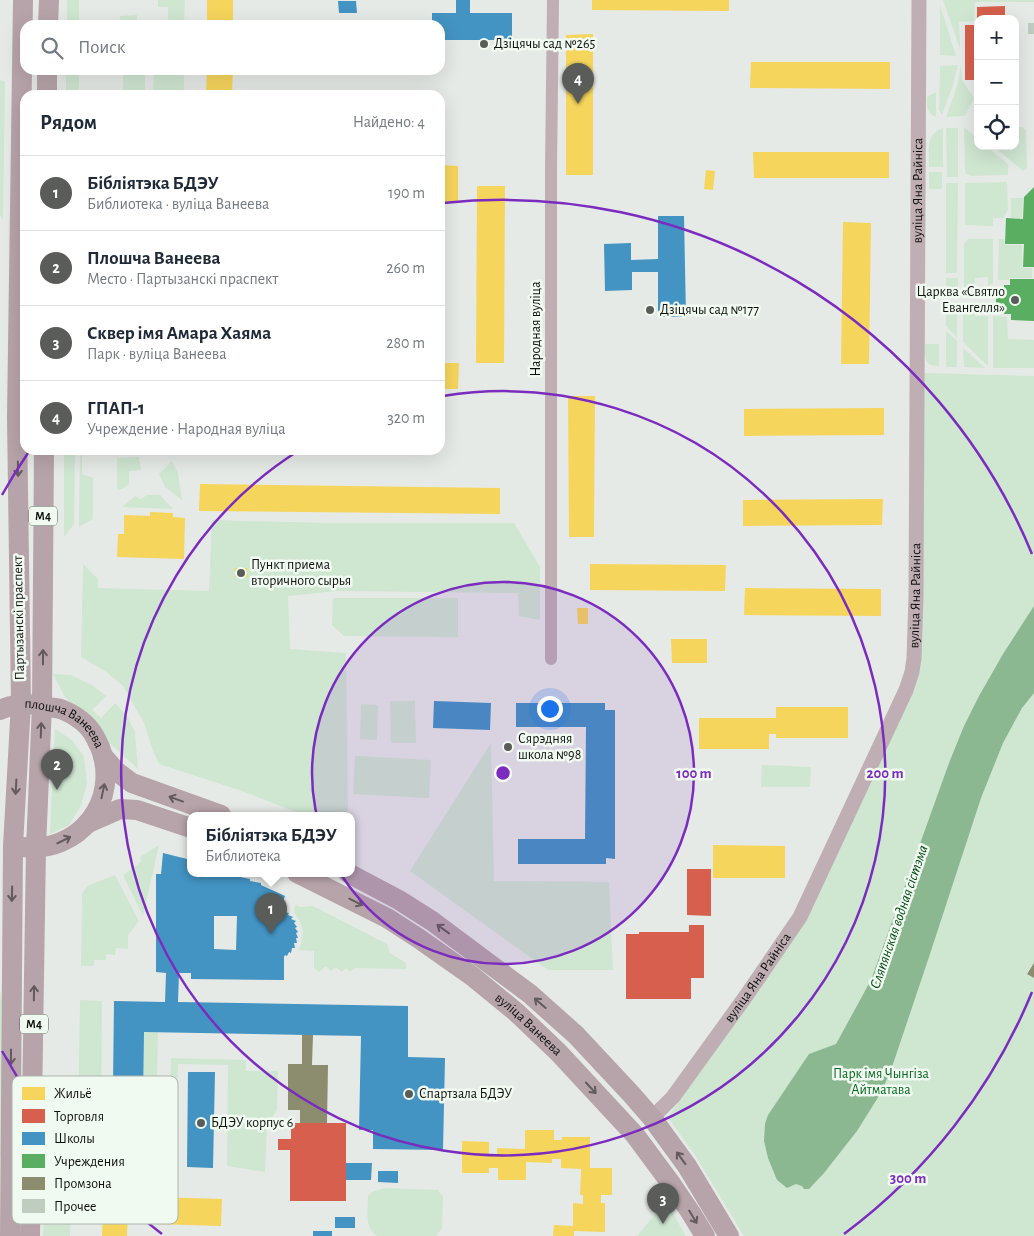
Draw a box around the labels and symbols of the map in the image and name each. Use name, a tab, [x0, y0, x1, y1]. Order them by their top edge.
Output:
place label: Дзіцячы сад №265	[494, 37, 595, 51]
marker: Дзіцячы сад №265	[478, 38, 490, 50]
pin: 4	[562, 63, 594, 104]
street label: вуліца Яна Райніса	[911, 137, 925, 244]
street label: Народная вуліца	[529, 281, 543, 377]
place label: Царква «Святло Евангелля»	[916, 285, 1005, 315]
marker: Царква «Святло Евангелля»	[1009, 294, 1021, 306]
place label: Дзіцячы сад №177	[660, 303, 759, 317]
marker: Дзіцячы сад №177	[644, 304, 656, 316]
one-way arrow	[13, 460, 23, 477]
road number: М4	[29, 506, 57, 526]
street label: вуліца Яна Райніса	[907, 542, 923, 649]
street label: Партызанскі праспект	[11, 555, 27, 680]
place label: Пункт приема вторичного сырья	[251, 558, 351, 588]
marker: Пункт приема вторичного сырья	[235, 567, 247, 579]
one-way arrow	[38, 649, 48, 665]
your location	[537, 696, 563, 722]
street label: плошча Ванеева	[24, 697, 107, 751]
one-way arrow	[37, 722, 46, 738]
place label: Сярэдняя школа №98	[518, 732, 581, 762]
marker: Сярэдняя школа №98	[502, 741, 514, 753]
pin: 2	[41, 749, 73, 790]
centre of rings	[494, 764, 512, 782]
text: 100 m	[676, 766, 712, 781]
text: 200 m	[866, 766, 904, 781]
one-way arrow	[12, 778, 21, 794]
one-way arrow	[99, 783, 108, 799]
one-way arrow	[168, 794, 184, 803]
one-way arrow	[57, 835, 72, 845]
water label: Сляпянская водная сістэма	[867, 843, 931, 991]
one-way arrow	[8, 886, 17, 902]
pin: 1	[255, 893, 287, 934]
one-way arrow	[349, 898, 364, 908]
one-way arrow	[437, 924, 450, 935]
street label: вуліца Яна Райніса	[722, 930, 794, 1025]
one-way arrow	[29, 985, 39, 1001]
street label: вуліца Ванеева	[492, 991, 565, 1059]
one-way arrow	[533, 997, 546, 1009]
road number: М4	[20, 1014, 48, 1034]
one-way arrow	[6, 1048, 16, 1065]
park label: Парк імя Чынгіза Айтматава	[833, 1067, 929, 1097]
legend	[12, 1076, 178, 1224]
one-way arrow	[585, 1081, 597, 1094]
text: Жильё	[54, 1087, 92, 1101]
place label: Спартзала БДЭУ	[419, 1087, 512, 1101]
marker: Спартзала БДЭУ	[403, 1088, 415, 1100]
text: Торговля	[54, 1110, 104, 1124]
place label: БДЭУ корпус 6	[211, 1116, 293, 1130]
marker: БДЭУ корпус 6	[195, 1117, 207, 1129]
text: Школы	[54, 1132, 95, 1146]
one-way arrow	[676, 1152, 687, 1165]
text: Учреждения	[54, 1155, 125, 1169]
text: 300 m	[890, 1171, 926, 1186]
text: Промзона	[54, 1177, 112, 1191]
pin: 3	[647, 1183, 679, 1224]
text: Прочее	[54, 1200, 97, 1214]
one-way arrow	[689, 1210, 699, 1224]

